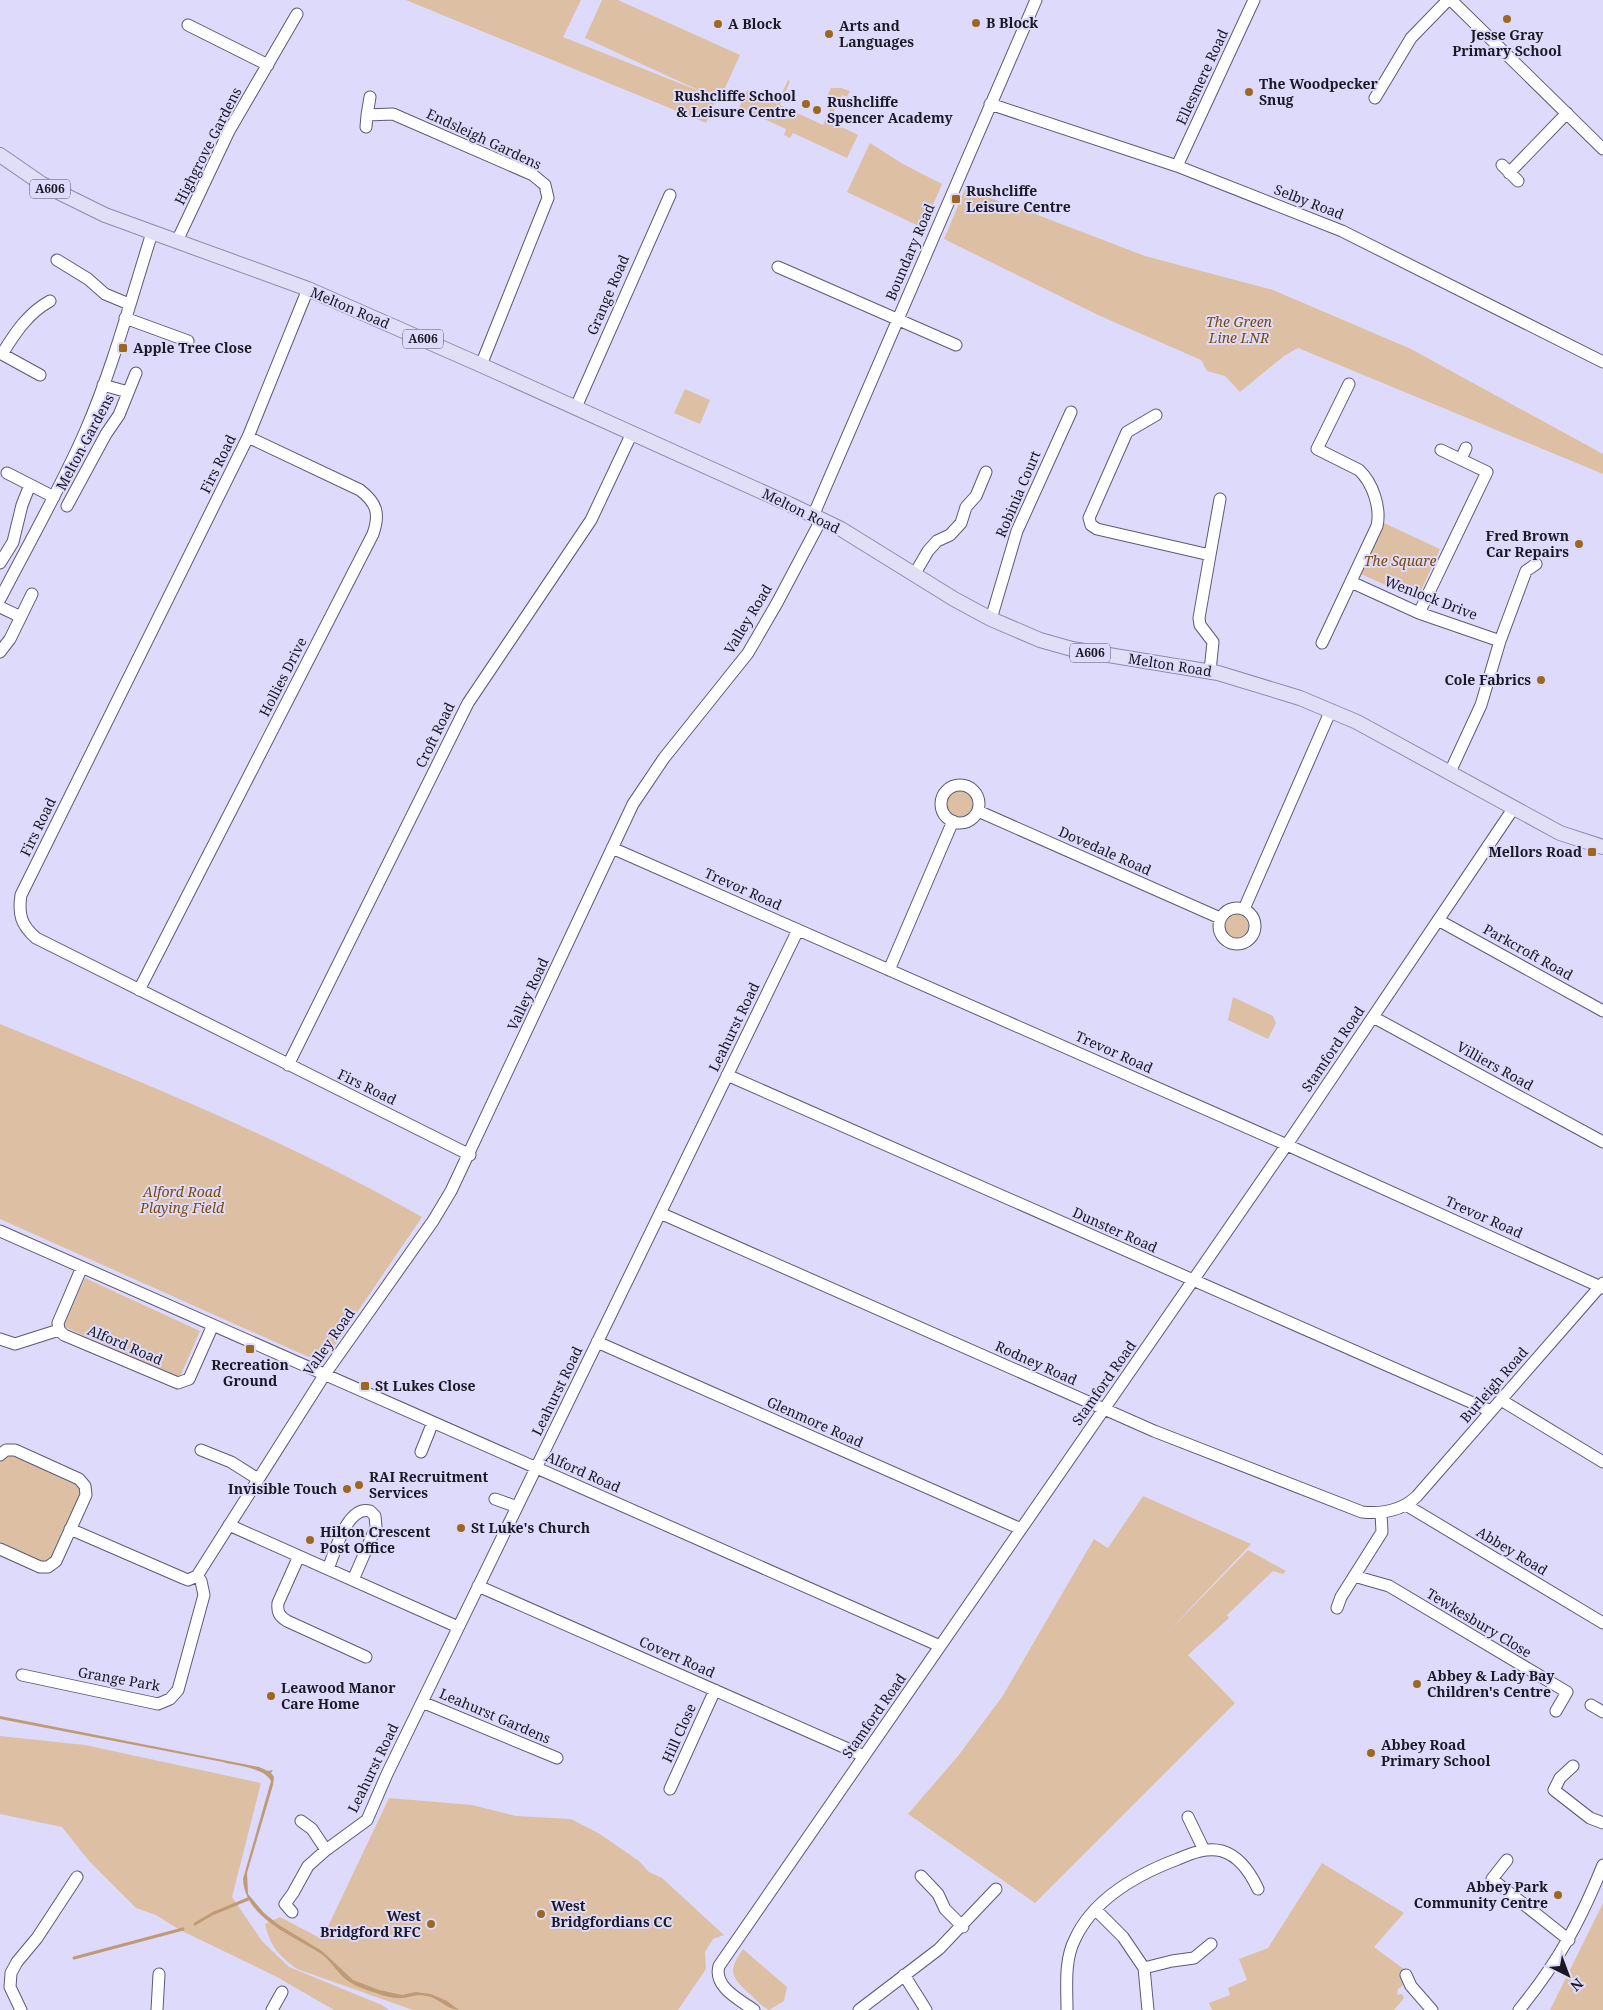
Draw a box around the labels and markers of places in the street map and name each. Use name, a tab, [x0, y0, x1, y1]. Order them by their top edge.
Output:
place label: B Block	[986, 13, 1038, 32]
marker: Jesse Gray Primary School	[1501, 13, 1513, 25]
place label: A Block	[728, 14, 781, 33]
place label: Arts and Languages	[839, 16, 914, 51]
marker: B Block	[970, 17, 982, 29]
marker: A Block	[712, 18, 724, 30]
place label: Jesse Gray Primary School	[1452, 25, 1562, 60]
marker: Arts and Languages	[823, 28, 835, 40]
place label: The Woodpecker Snug	[1259, 74, 1379, 109]
place label: Rushcliffe School & Leisure Centre	[674, 86, 796, 121]
marker: The Woodpecker Snug	[1243, 86, 1255, 98]
place label: Rushcliffe Spencer Academy	[827, 92, 953, 127]
marker: Rushcliffe School & Leisure Centre	[800, 98, 812, 110]
marker: Rushcliffe Spencer Academy	[811, 104, 823, 116]
place label: Rushcliffe Leisure Centre	[966, 181, 1071, 216]
marker: Rushcliffe Leisure Centre	[950, 193, 962, 205]
place label: Apple Tree Close	[133, 338, 252, 357]
marker: Apple Tree Close	[117, 342, 129, 354]
place label: Fred Brown Car Repairs	[1486, 526, 1569, 561]
marker: Fred Brown Car Repairs	[1573, 538, 1585, 550]
place label: Cole Fabrics	[1444, 670, 1531, 689]
marker: Cole Fabrics	[1535, 674, 1547, 686]
place label: Mellors Road	[1488, 842, 1582, 861]
marker: Mellors Road	[1586, 846, 1598, 858]
marker: Recreation Ground	[244, 1343, 256, 1355]
place label: Recreation Ground	[211, 1355, 289, 1390]
place label: St Lukes Close	[375, 1376, 476, 1395]
marker: St Lukes Close	[359, 1380, 371, 1392]
place label: RAI Recruitment Services	[369, 1467, 489, 1502]
place label: Invisible Touch	[228, 1479, 337, 1498]
marker: RAI Recruitment Services	[353, 1479, 365, 1491]
marker: Invisible Touch	[341, 1483, 353, 1495]
place label: St Luke's Church	[471, 1518, 590, 1537]
place label: Hilton Crescent Post Office	[320, 1522, 431, 1557]
marker: St Luke's Church	[455, 1522, 467, 1534]
marker: Hilton Crescent Post Office	[304, 1534, 316, 1546]
place label: Abbey & Lady Bay Children's Centre	[1427, 1666, 1555, 1701]
place label: Leawood Manor Care Home	[281, 1678, 396, 1713]
marker: Abbey & Lady Bay Children's Centre	[1411, 1678, 1423, 1690]
marker: Leawood Manor Care Home	[265, 1690, 277, 1702]
place label: Abbey Road Primary School	[1381, 1735, 1490, 1770]
marker: Abbey Road Primary School	[1365, 1747, 1377, 1759]
place label: Abbey Park Community Centre	[1414, 1877, 1548, 1912]
marker: Abbey Park Community Centre	[1552, 1889, 1564, 1901]
place label: West Bridgfordians CC	[551, 1896, 672, 1931]
place label: West Bridgford RFC	[320, 1906, 421, 1941]
marker: West Bridgfordians CC	[535, 1908, 547, 1920]
marker: West Bridgford RFC	[425, 1918, 437, 1930]

